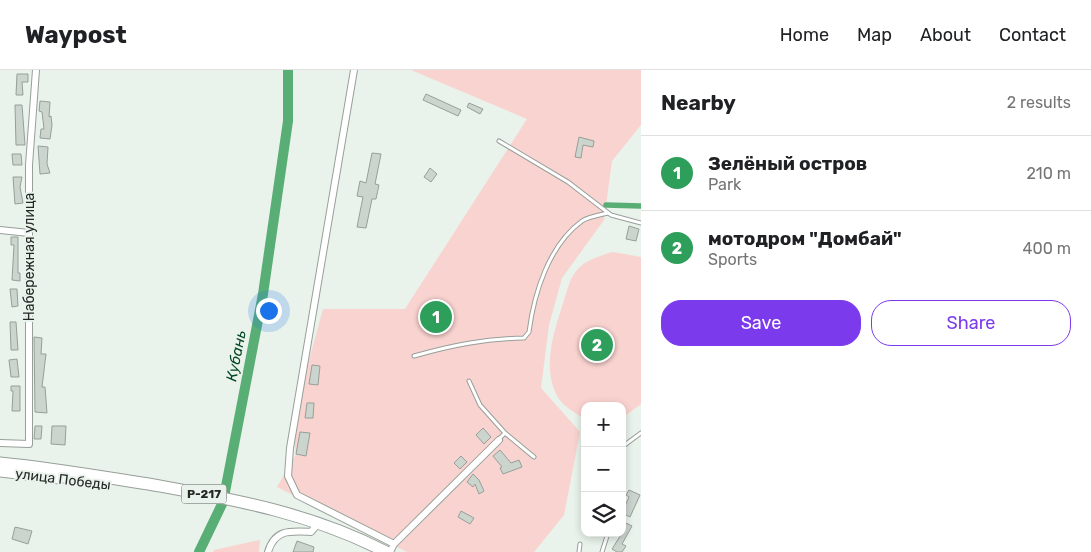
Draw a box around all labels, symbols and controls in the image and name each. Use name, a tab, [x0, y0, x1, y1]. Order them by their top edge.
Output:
text: Waypost	[25, 21, 127, 49]
text: Home	[780, 24, 829, 46]
text: Map	[857, 24, 892, 46]
text: About	[920, 24, 971, 46]
text: Contact	[999, 24, 1066, 46]
text: Nearby	[661, 90, 736, 115]
text: 2 results	[1007, 93, 1071, 112]
text: Зелёный остров	[708, 152, 867, 175]
text: 1	[673, 164, 681, 183]
text: 210 m	[1026, 164, 1071, 183]
text: Park	[708, 175, 741, 194]
street label: Набережная улица	[21, 193, 38, 321]
text: мотодром "Домбай"	[708, 227, 902, 250]
text: 2	[672, 239, 682, 258]
text: 400 m	[1023, 239, 1071, 258]
text: Sports	[708, 250, 757, 269]
your location	[256, 298, 282, 324]
pin: 1	[420, 298, 452, 336]
button: Save	[661, 300, 861, 346]
button: Share	[871, 300, 1071, 346]
pin: 2	[581, 326, 613, 364]
water label: Кубань	[222, 329, 250, 383]
map controls	[581, 402, 626, 537]
button: +	[581, 402, 626, 447]
button: −	[581, 447, 626, 492]
street label: улица Победы	[14, 465, 112, 494]
road number: Р-217	[182, 484, 226, 504]
button: layers	[581, 492, 626, 537]

